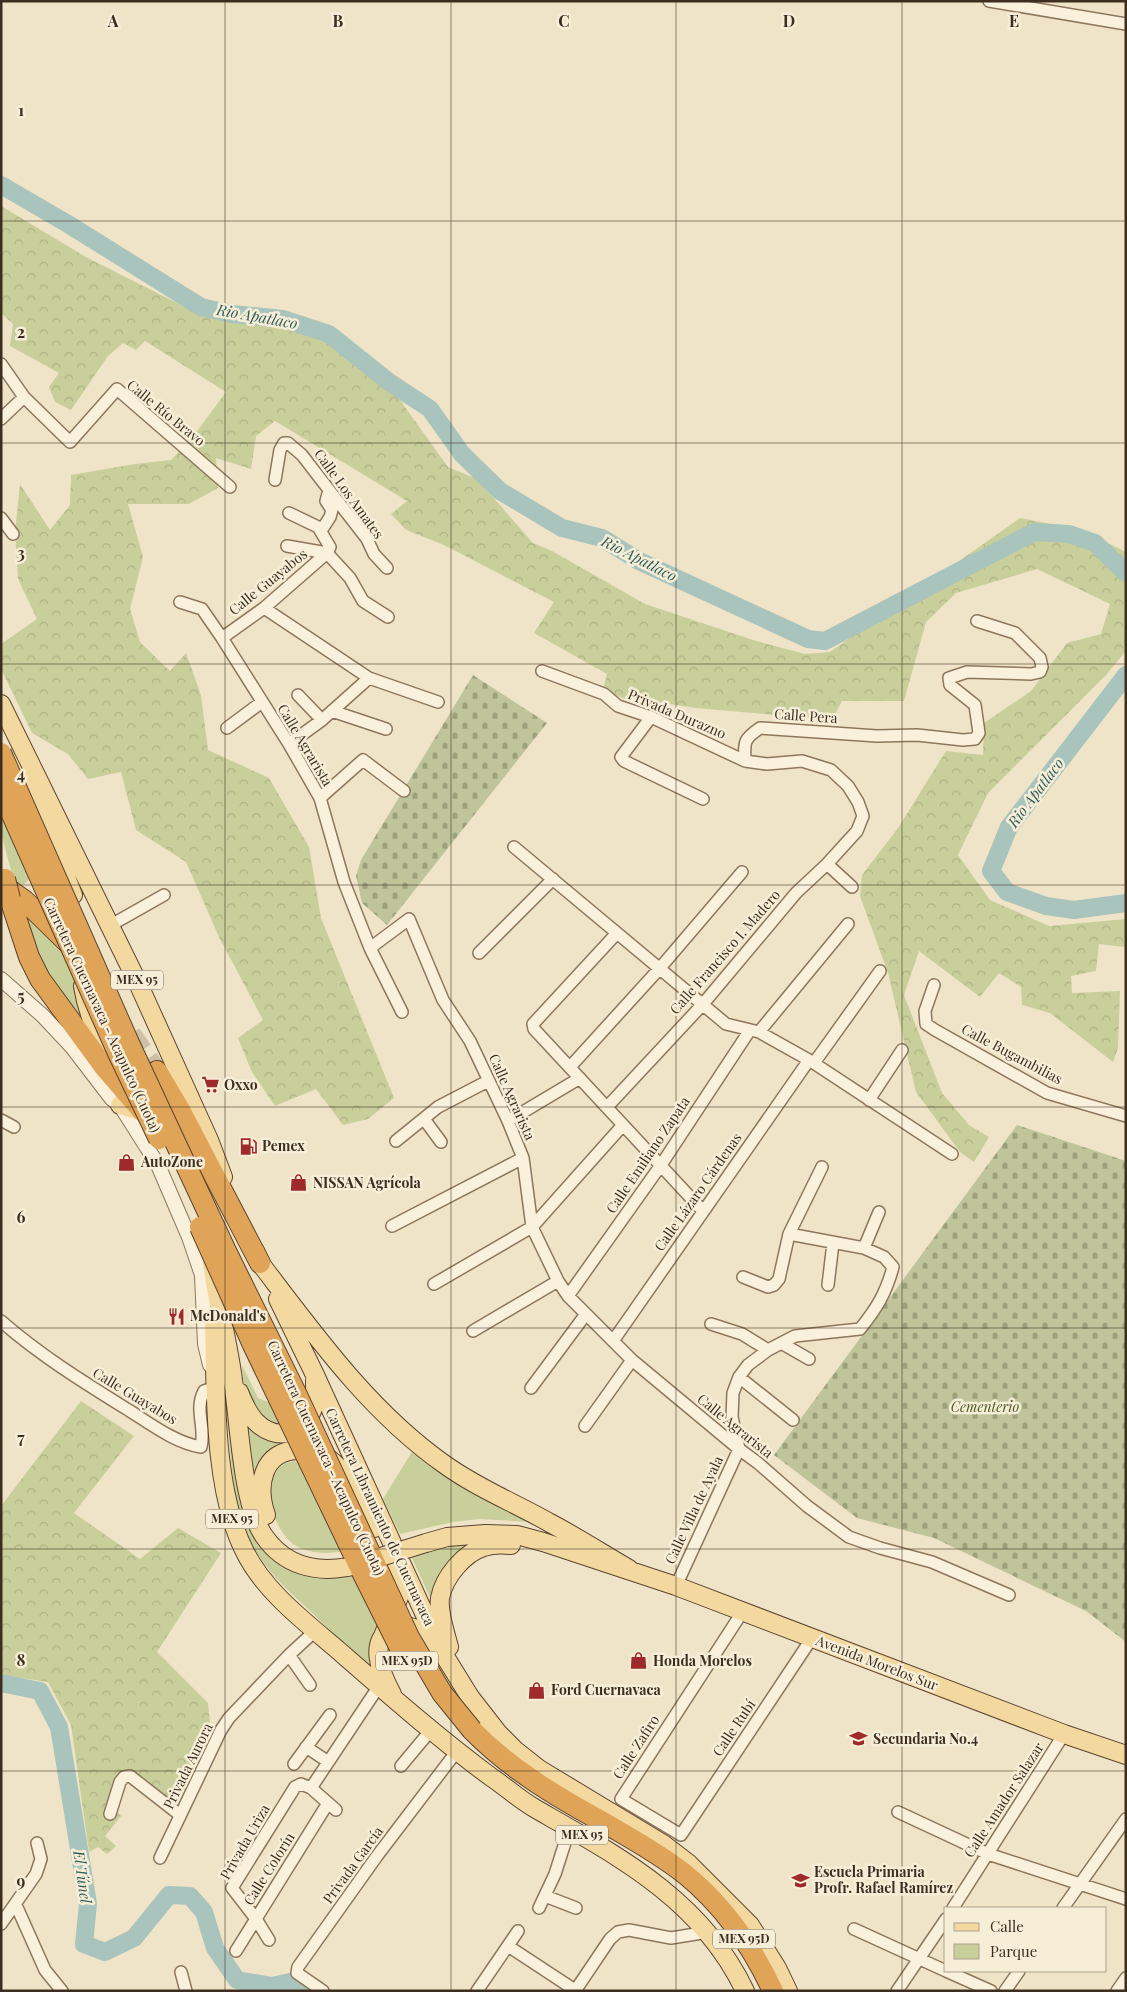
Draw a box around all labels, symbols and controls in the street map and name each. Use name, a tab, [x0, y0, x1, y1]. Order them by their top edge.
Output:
text: A	[107, 10, 119, 31]
text: B	[333, 10, 344, 31]
text: C	[558, 10, 570, 31]
text: D	[783, 10, 795, 31]
text: E	[1009, 10, 1019, 31]
text: 1	[18, 99, 24, 120]
water label: Rio Apatlaco	[214, 299, 299, 333]
text: 2	[17, 321, 25, 342]
street label: Calle Río Bravo	[123, 375, 210, 450]
street label: Calle Los Amates	[310, 445, 388, 542]
water label: Rio Apatlaco	[598, 530, 680, 586]
text: 3	[17, 542, 25, 563]
street label: Calle Guayabos	[225, 544, 311, 619]
street label: Privada Durazno	[625, 684, 729, 743]
street label: Calle Agrarista	[273, 700, 337, 789]
street label: Calle Pera	[774, 704, 838, 727]
water label: Rio Apatlaco	[1002, 754, 1068, 832]
text: 4	[17, 763, 25, 784]
street label: Calle Francisco I. Madero	[665, 885, 784, 1018]
street label: Carretera Cuernavaca - Acapulco (Cuota)	[39, 894, 165, 1135]
road number: MEX 95	[111, 970, 163, 990]
text: 5	[17, 985, 25, 1006]
street label: Calle Bugambilias	[958, 1019, 1066, 1088]
street label: Calle Agrarista	[485, 1051, 540, 1143]
supermarket icon: Oxxo	[200, 1075, 220, 1095]
place label: Oxxo	[224, 1075, 258, 1094]
street label: Calle Emiliano Zapata	[601, 1093, 694, 1217]
street label: Calle Lázaro Cárdenas	[650, 1129, 746, 1255]
fuel station icon: Pemex	[238, 1136, 258, 1156]
place label: Pemex	[262, 1136, 305, 1155]
shop icon: AutoZone	[117, 1152, 137, 1172]
place label: AutoZone	[140, 1152, 203, 1171]
shop icon: NISSAN Agrícola	[289, 1173, 309, 1193]
place label: NISSAN Agrícola	[313, 1173, 422, 1192]
text: 6	[17, 1206, 26, 1227]
restaurant icon: McDonald's	[166, 1306, 186, 1326]
place label: McDonald's	[190, 1306, 266, 1325]
street label: Carretera Cuernavaca - Acapulco (Cuota)	[263, 1337, 389, 1578]
street label: Calle Guayabos	[89, 1363, 181, 1428]
street label: Calle Agrarista	[693, 1389, 777, 1462]
park label: Cementerio	[951, 1397, 1019, 1416]
street label: Carretera Libramiento de Cuernavaca	[321, 1405, 439, 1629]
text: 7	[17, 1427, 25, 1448]
street label: Calle Villa de Ayala	[660, 1453, 727, 1567]
road number: MEX 95	[206, 1510, 258, 1528]
street label: Avenida Morelos Sur	[812, 1630, 942, 1695]
text: 8	[17, 1649, 26, 1670]
shop icon: Honda Morelos	[629, 1651, 649, 1671]
place label: Honda Morelos	[653, 1651, 752, 1670]
road number: MEX 95D	[376, 1652, 438, 1670]
shop icon: Ford Cuernavaca	[527, 1680, 547, 1700]
place label: Ford Cuernavaca	[551, 1680, 662, 1699]
street label: Calle Rubí	[708, 1696, 759, 1760]
street label: Calle Zafiro	[608, 1711, 664, 1782]
street label: Privada Aurora	[159, 1720, 217, 1812]
school or university icon: Secundaria No.4	[849, 1729, 869, 1749]
place label: Secundaria No.4	[873, 1729, 978, 1748]
street label: Calle Amador Salazar	[959, 1738, 1048, 1861]
street label: Privada Uriza	[215, 1801, 274, 1883]
street label: Privada García	[318, 1822, 387, 1907]
road number: MEX 95	[556, 1826, 608, 1844]
street label: Calle Colorín	[239, 1828, 299, 1909]
water label: El Túnel	[69, 1848, 97, 1905]
place label: Escuela Primaria Profr. Rafael Ramírez	[814, 1862, 953, 1897]
text: 9	[17, 1870, 26, 1891]
school or university icon: Escuela Primaria Profr. Rafael Ramírez	[790, 1870, 810, 1890]
legend	[944, 1907, 1107, 1972]
text: Calle	[990, 1916, 1024, 1936]
road number: MEX 95D	[713, 1930, 775, 1948]
text: Parque	[990, 1941, 1037, 1961]

